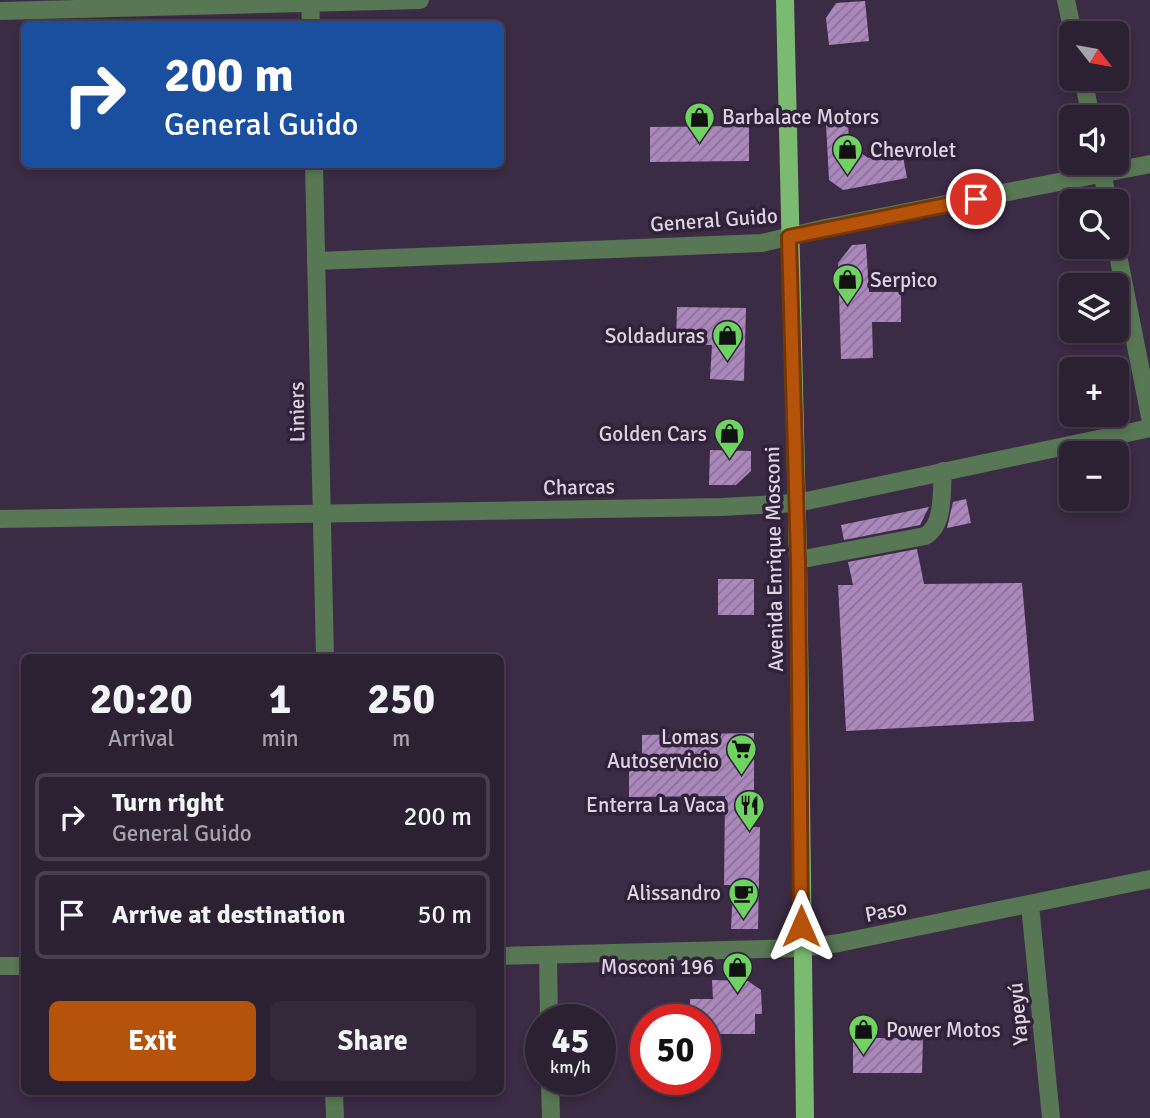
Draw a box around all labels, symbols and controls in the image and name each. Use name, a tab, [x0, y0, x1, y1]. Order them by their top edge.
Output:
north arrow	[1059, 21, 1129, 91]
map controls	[1059, 21, 1129, 511]
text: 200 m	[164, 45, 294, 105]
icon: right	[49, 49, 140, 140]
shop icon: Barbalace Motors	[682, 100, 716, 144]
place label: Barbalace Motors	[722, 104, 879, 130]
text: General Guido	[164, 105, 359, 144]
button: sound	[1059, 105, 1129, 175]
shop icon: Chevrolet	[830, 133, 864, 177]
place label: Chevrolet	[870, 137, 956, 163]
pin	[946, 169, 1006, 229]
icon: arrive	[957, 180, 995, 218]
button: search	[1059, 189, 1129, 259]
street label: General Guido	[649, 203, 779, 237]
shop icon: Serpico	[830, 263, 864, 307]
place label: Serpico	[870, 267, 937, 293]
button: layers	[1059, 273, 1129, 343]
shop icon: Soldaduras	[711, 319, 745, 363]
place label: Soldaduras	[605, 323, 705, 349]
button: +	[1059, 357, 1129, 427]
street label: Liniers	[283, 381, 311, 443]
shop icon: Golden Cars	[713, 417, 747, 461]
place label: Golden Cars	[599, 421, 707, 447]
button: −	[1059, 441, 1129, 511]
street label: Avenida Enrique Mosconi	[759, 446, 789, 672]
street label: Charcas	[543, 473, 615, 501]
text: 20:20	[90, 674, 193, 725]
text: 1	[269, 674, 291, 725]
text: 250	[367, 674, 435, 725]
text: Arrival	[108, 724, 174, 753]
text: min	[261, 724, 299, 753]
text: m	[392, 724, 410, 753]
place label: Lomas Autoservicio	[607, 724, 719, 774]
supermarket icon: Lomas Autoservicio	[725, 732, 759, 776]
text: Turn right	[112, 787, 224, 819]
restaurant icon: Enterra La Vaca	[732, 788, 766, 832]
place label: Enterra La Vaca	[586, 792, 726, 818]
icon: right	[53, 798, 91, 836]
text: 200 m	[403, 801, 472, 833]
text: General Guido	[112, 819, 252, 848]
cafe icon: Alissandro	[727, 876, 761, 920]
place label: Alissandro	[627, 880, 721, 906]
position arrow	[764, 889, 838, 963]
street label: Paso	[863, 894, 909, 928]
icon: arrive	[53, 896, 91, 934]
text: Arrive at destination	[112, 899, 345, 931]
text: 50 m	[417, 899, 472, 931]
shop icon: Mosconi 196	[720, 950, 754, 994]
place label: Mosconi 196	[600, 954, 714, 980]
street label: Yapeyú	[1002, 982, 1034, 1046]
button: Exit	[49, 1001, 256, 1081]
button: Share	[270, 1001, 476, 1081]
speed limit sign: 50	[630, 1004, 721, 1095]
shop icon: Power Motos	[846, 1013, 880, 1057]
place label: Power Motos	[886, 1017, 1001, 1043]
text: 45	[552, 1019, 589, 1062]
text: km/h	[550, 1056, 591, 1078]

